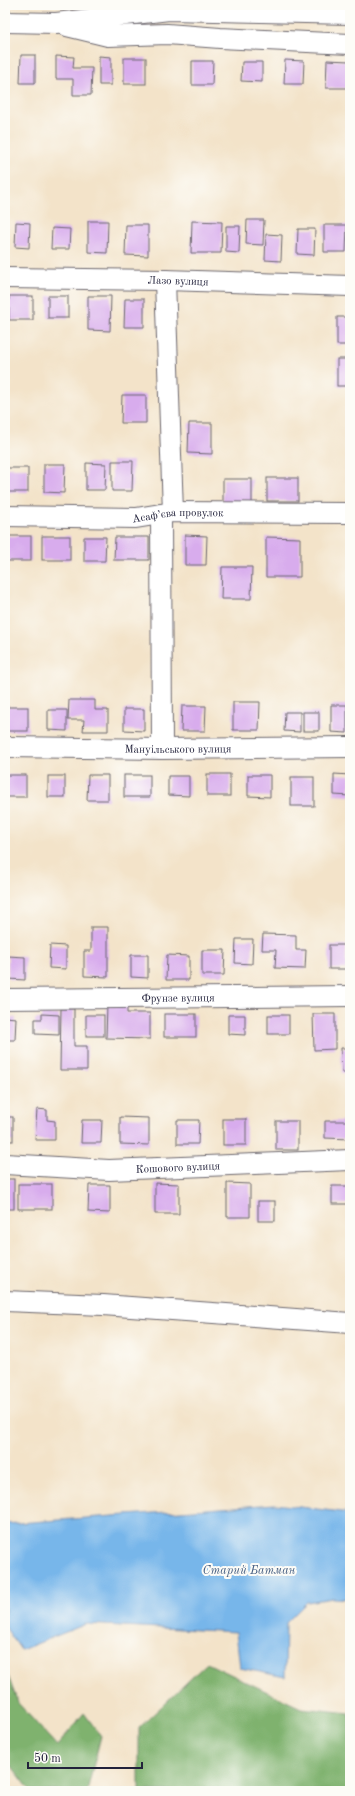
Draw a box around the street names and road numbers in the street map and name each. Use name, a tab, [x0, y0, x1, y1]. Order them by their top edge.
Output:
street label: Лазо вулиця	[147, 276, 209, 288]
street label: Асаф’єва провулок	[131, 508, 224, 526]
street label: Мануільського вулиця	[124, 744, 232, 756]
street label: Фрунзе вулиця	[141, 993, 215, 1005]
street label: Кошового вулиця	[135, 1161, 221, 1176]

